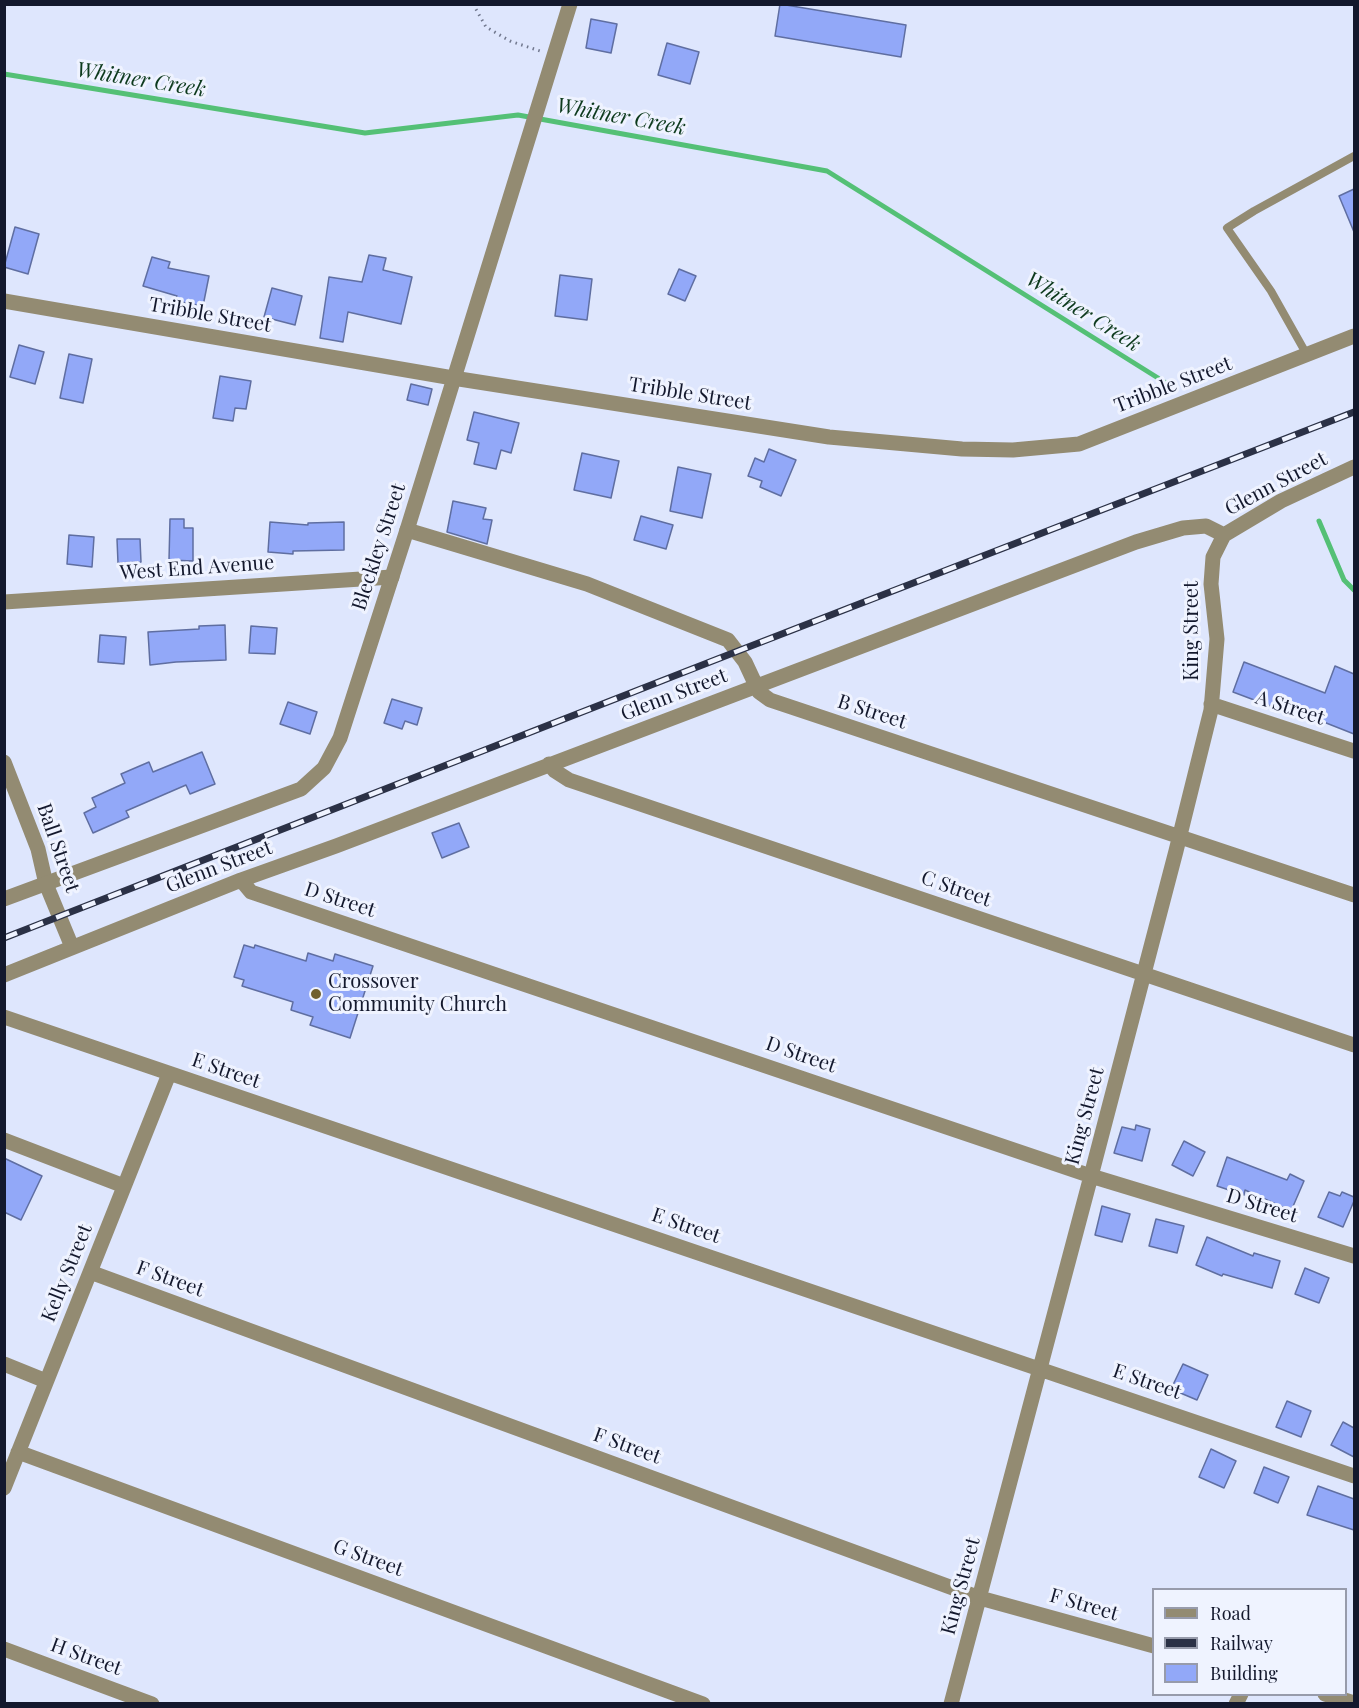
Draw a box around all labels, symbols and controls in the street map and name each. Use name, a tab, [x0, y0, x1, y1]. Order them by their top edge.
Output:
water label: Whitner Creek	[75, 57, 207, 103]
water label: Whitner Creek	[555, 93, 687, 141]
water label: Whitner Creek	[1021, 267, 1145, 357]
street label: Tribble Street	[147, 292, 273, 338]
street label: Tribble Street	[1111, 352, 1235, 418]
street label: Tribble Street	[627, 372, 753, 416]
street label: Glenn Street	[1221, 447, 1331, 521]
street label: Bleckley Street	[347, 480, 411, 614]
street label: West End Avenue	[119, 551, 275, 585]
street label: King Street	[1180, 581, 1204, 681]
street label: Glenn Street	[617, 664, 731, 726]
street label: A Street	[1252, 686, 1328, 730]
street label: B Street	[834, 690, 910, 734]
street label: Ball Street	[32, 800, 84, 896]
street label: Glenn Street	[162, 836, 276, 898]
street label: C Street	[918, 866, 994, 912]
street label: D Street	[302, 877, 378, 923]
place label: Crossover Community Church	[328, 970, 507, 1017]
marker: Crossover Community Church	[309, 987, 323, 1001]
street label: D Street	[763, 1032, 839, 1078]
street label: E Street	[189, 1048, 263, 1094]
street label: King Street	[1060, 1065, 1110, 1167]
street label: D Street	[1224, 1184, 1300, 1228]
street label: E Street	[649, 1203, 723, 1249]
street label: Kelly Street	[37, 1221, 97, 1325]
street label: F Street	[133, 1256, 207, 1302]
street label: E Street	[1110, 1359, 1184, 1405]
street label: F Street	[590, 1423, 664, 1469]
street label: G Street	[330, 1534, 406, 1582]
street label: King Street	[936, 1535, 986, 1637]
street label: F Street	[1047, 1584, 1121, 1626]
legend	[1152, 1588, 1347, 1696]
text: Road	[1210, 1601, 1251, 1625]
text: Railway	[1210, 1631, 1273, 1655]
street label: H Street	[47, 1633, 125, 1681]
text: Building	[1210, 1661, 1278, 1685]

